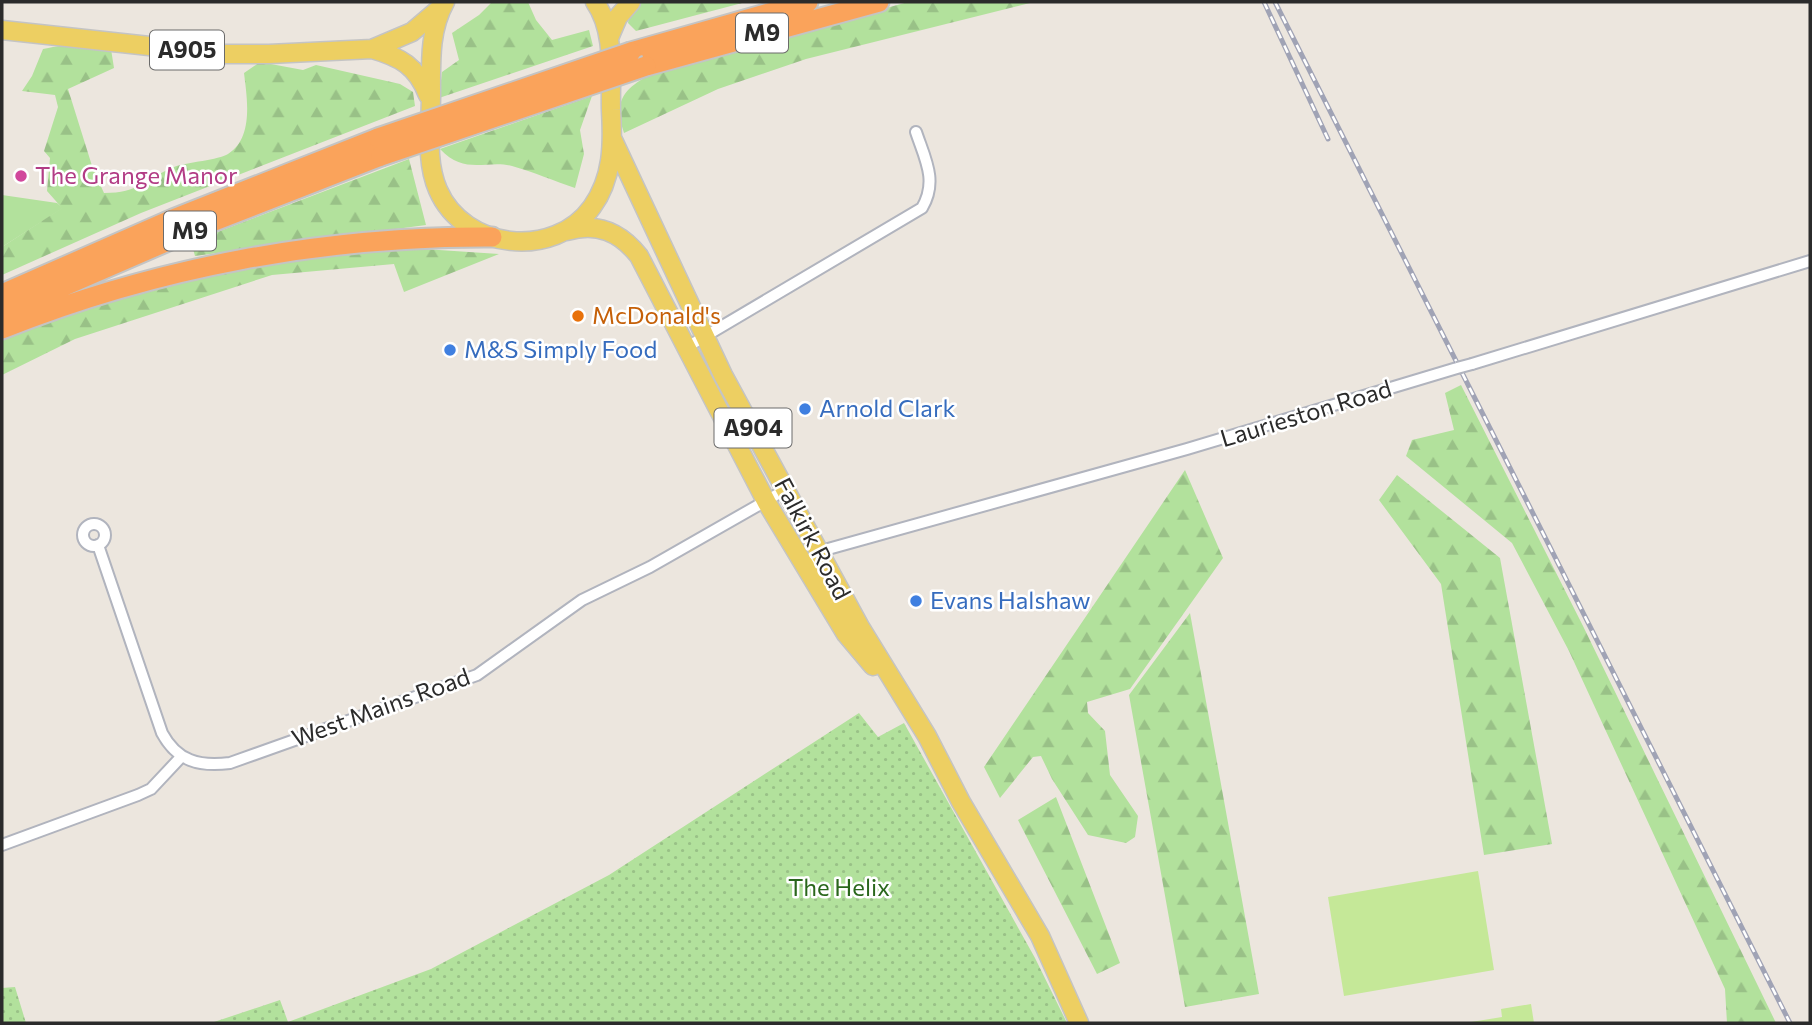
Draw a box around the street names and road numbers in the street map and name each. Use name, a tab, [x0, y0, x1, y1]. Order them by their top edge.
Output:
road number: M9	[736, 14, 788, 52]
road number: A905	[150, 31, 224, 70]
road number: M9	[164, 212, 216, 250]
street label: Laurieston Road	[1217, 373, 1395, 452]
road number: A904	[714, 408, 792, 448]
street label: Falkirk Road	[769, 472, 858, 604]
street label: West Mains Road	[287, 661, 474, 752]

